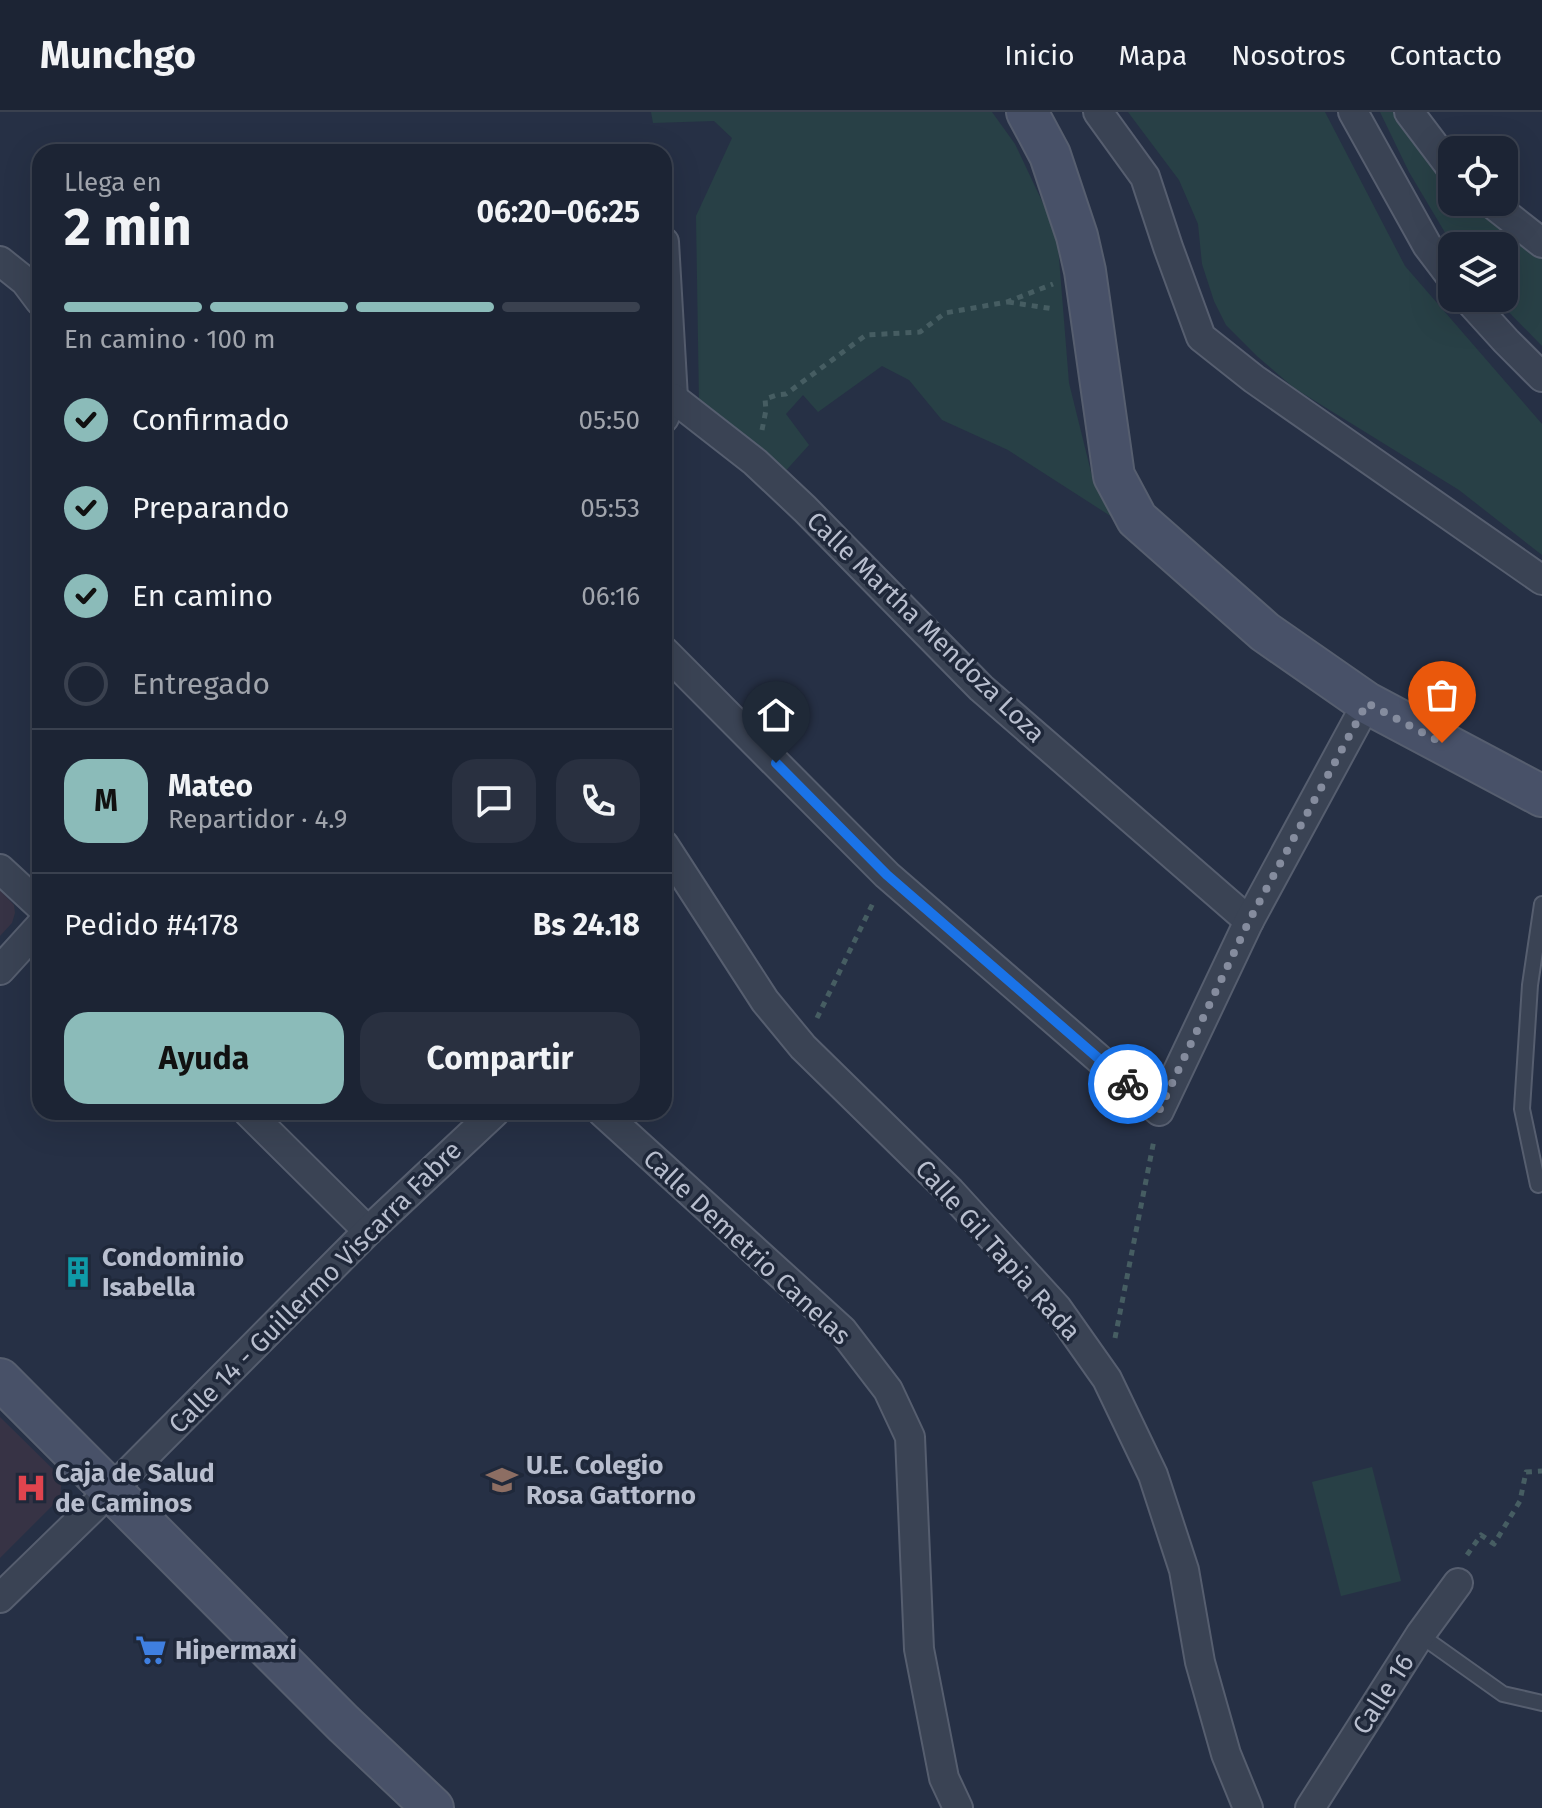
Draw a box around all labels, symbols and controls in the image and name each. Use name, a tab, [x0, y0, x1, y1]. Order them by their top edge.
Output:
text: Munchgo	[40, 32, 196, 78]
text: Inicio	[1004, 39, 1075, 72]
text: Mapa	[1119, 39, 1187, 72]
text: Nosotros	[1231, 39, 1346, 72]
text: Contacto	[1390, 39, 1502, 72]
map controls	[1438, 136, 1518, 312]
button: locate	[1438, 136, 1518, 216]
text: Llega en	[64, 167, 162, 198]
text: 06:20–06:25	[476, 194, 640, 230]
text: 2 min	[64, 196, 192, 259]
button: layers	[1438, 232, 1518, 312]
text: En camino · 100 m	[64, 324, 276, 355]
icon: check	[64, 398, 108, 442]
text: Confirmado	[132, 402, 290, 438]
text: 05:50	[579, 405, 640, 436]
icon: check	[64, 486, 108, 530]
text: Preparando	[132, 490, 290, 526]
text: 05:53	[580, 493, 640, 524]
street label: Calle Martha Mendoza Loza	[800, 505, 1051, 749]
icon: check	[64, 574, 108, 618]
text: En camino	[132, 578, 273, 614]
text: 06:16	[581, 581, 640, 612]
pin	[1408, 661, 1476, 743]
text: Entregado	[132, 666, 270, 702]
icon: bag	[1420, 673, 1464, 717]
pin	[742, 681, 810, 763]
icon: home	[754, 693, 798, 737]
button: chat	[452, 759, 536, 843]
button: phone	[556, 759, 640, 843]
text: Mateo	[168, 768, 253, 804]
text: M	[94, 783, 118, 819]
text: Repartidor · 4.9	[168, 804, 347, 835]
text: Pedido #4178	[64, 907, 239, 943]
text: Bs 24.18	[533, 907, 640, 943]
button: Ayuda	[64, 1012, 344, 1104]
button: Compartir	[360, 1012, 640, 1104]
courier	[1088, 1044, 1168, 1124]
icon: bike	[1106, 1062, 1150, 1106]
street label: Calle 14 - Guillermo Viscarra Fabre	[163, 1135, 468, 1440]
street label: Calle Demetrio Canelas	[637, 1143, 857, 1351]
street label: Calle Gil Tapia Rada	[908, 1154, 1087, 1347]
place label: Condominio Isabella	[102, 1242, 244, 1303]
building icon: Condominio Isabella	[61, 1255, 95, 1289]
place label: U.E. Colegio Rosa Gattorno	[526, 1450, 696, 1511]
place label: Caja de Salud de Caminos	[55, 1458, 215, 1519]
school or university icon: U.E. Colegio Rosa Gattorno	[485, 1463, 519, 1497]
hospital icon: Caja de Salud de Caminos	[14, 1471, 48, 1505]
supermarket icon: Hipermaxi	[134, 1633, 168, 1667]
place label: Hipermaxi	[175, 1635, 297, 1666]
street label: Calle 16	[1346, 1648, 1421, 1740]

